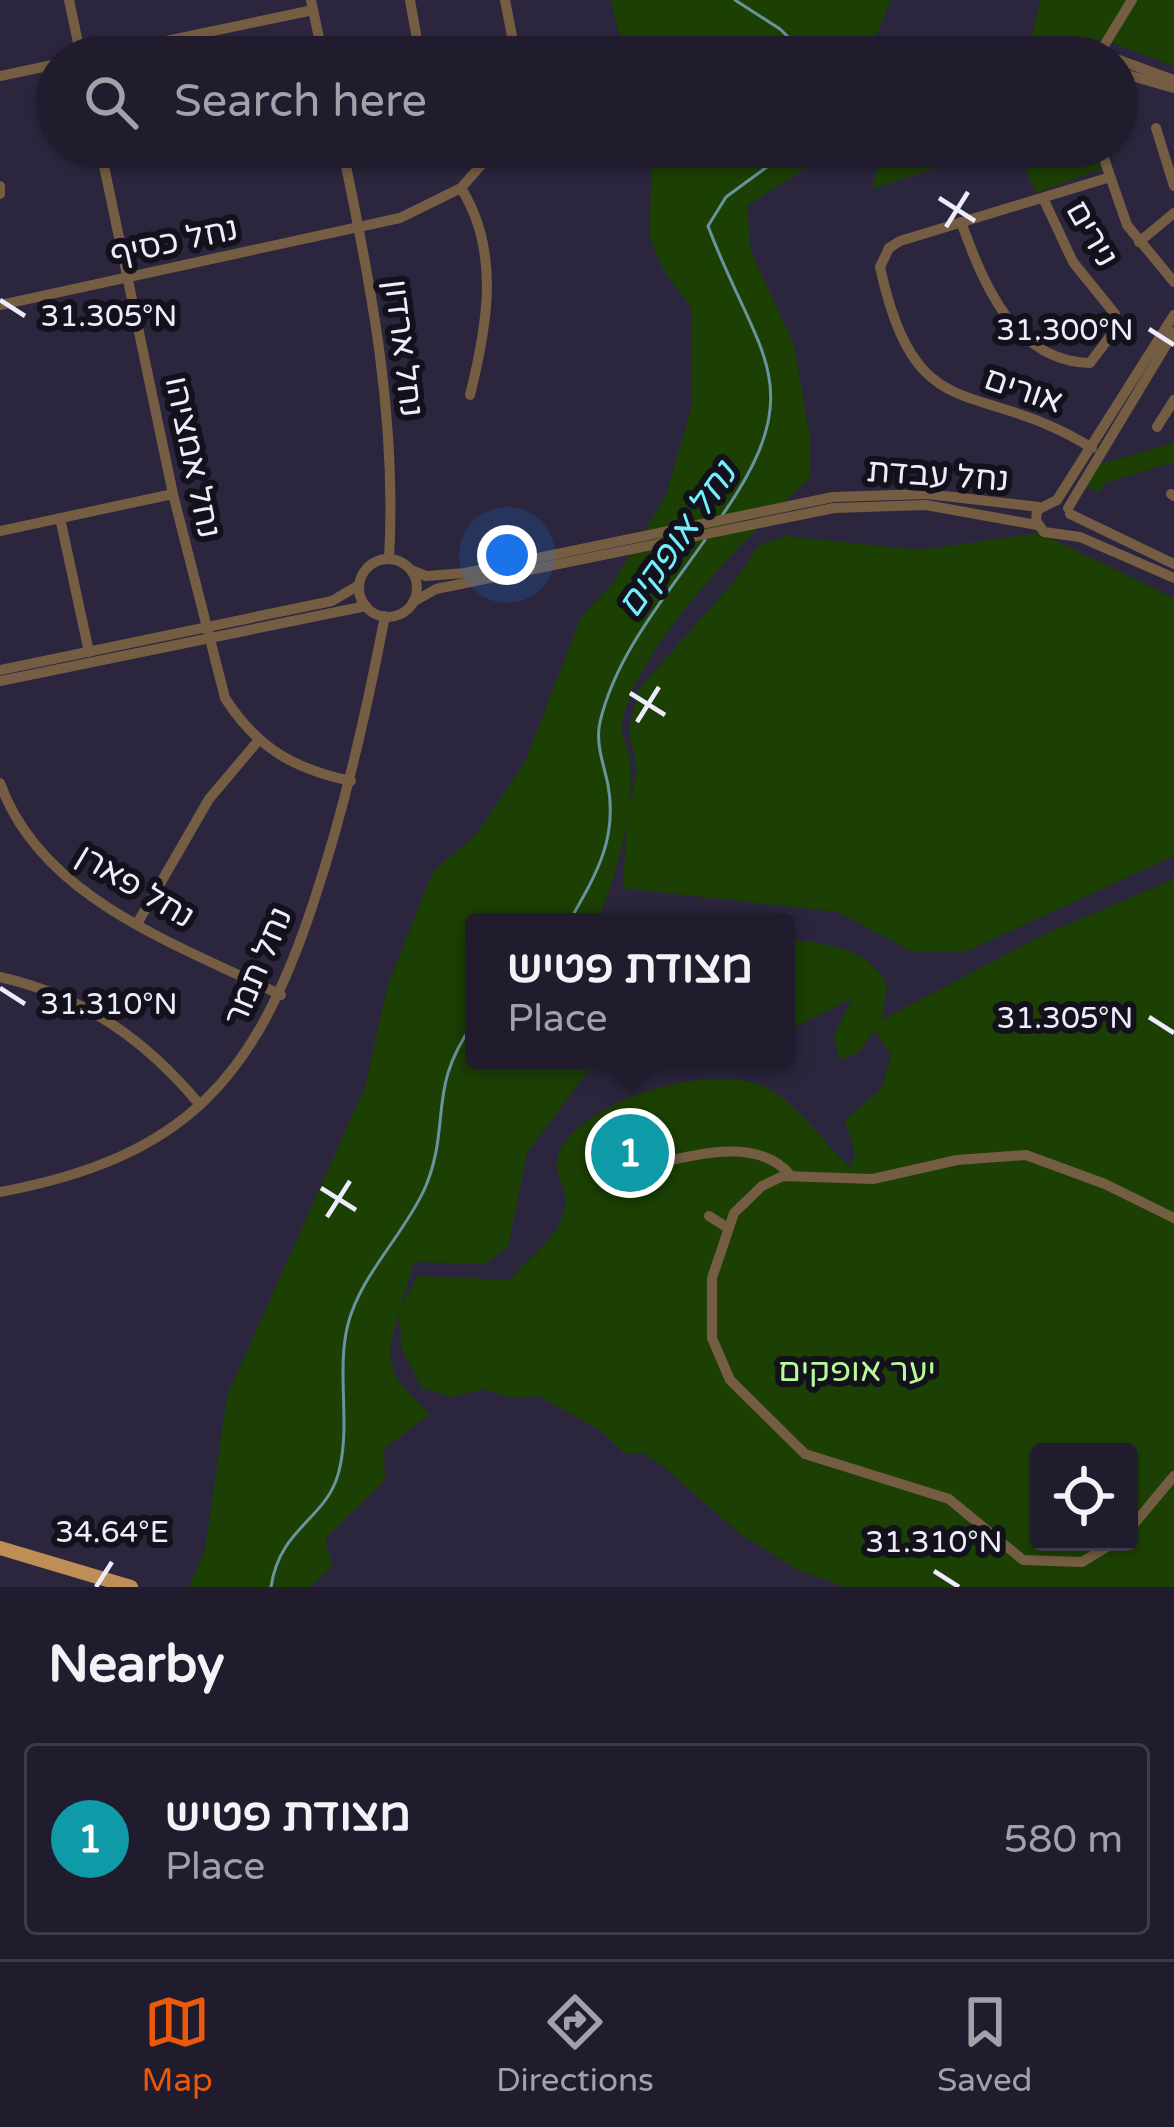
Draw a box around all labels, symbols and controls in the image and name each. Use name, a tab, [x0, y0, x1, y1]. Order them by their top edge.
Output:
search box	[36, 36, 1138, 168]
icon: search	[78, 69, 144, 135]
text: Search here	[174, 75, 427, 129]
street label: נירים	[1057, 194, 1126, 274]
street label: נחל כסיף	[107, 209, 242, 274]
street label: נחל ארדון	[376, 277, 431, 419]
text: 31.305°N	[41, 298, 177, 335]
text: 31.300°N	[996, 312, 1134, 349]
street label: אורים	[979, 359, 1068, 422]
street label: נחל אמציהו	[156, 373, 229, 542]
street label: נחל עבדת	[866, 451, 1010, 500]
water label: נחל אופקים	[608, 452, 747, 625]
your location	[477, 525, 537, 585]
street label: נחל פארן	[69, 836, 201, 937]
street label: נחל תמר	[216, 901, 301, 1032]
popup	[465, 913, 795, 1069]
text: מצודת פטיש	[507, 941, 753, 995]
text: 31.310°N	[40, 986, 178, 1023]
text: Place	[507, 995, 608, 1042]
text: 31.305°N	[997, 1000, 1133, 1037]
pin: 1	[591, 1108, 669, 1198]
park label: יער אופקים	[778, 1351, 936, 1390]
map controls	[1030, 1443, 1138, 1551]
button: locate	[1030, 1443, 1138, 1551]
text: 34.64°E	[55, 1514, 169, 1551]
text: 31.310°N	[865, 1524, 1003, 1561]
text: Nearby	[48, 1634, 225, 1696]
text: מצודת פטיש	[165, 1789, 411, 1843]
text: 1	[78, 1816, 102, 1863]
text: 580 m	[1004, 1816, 1123, 1863]
text: Place	[165, 1843, 265, 1890]
tab: Map	[142, 1989, 213, 2100]
tab: Directions	[496, 1989, 654, 2100]
tab: Saved	[937, 1989, 1032, 2100]

